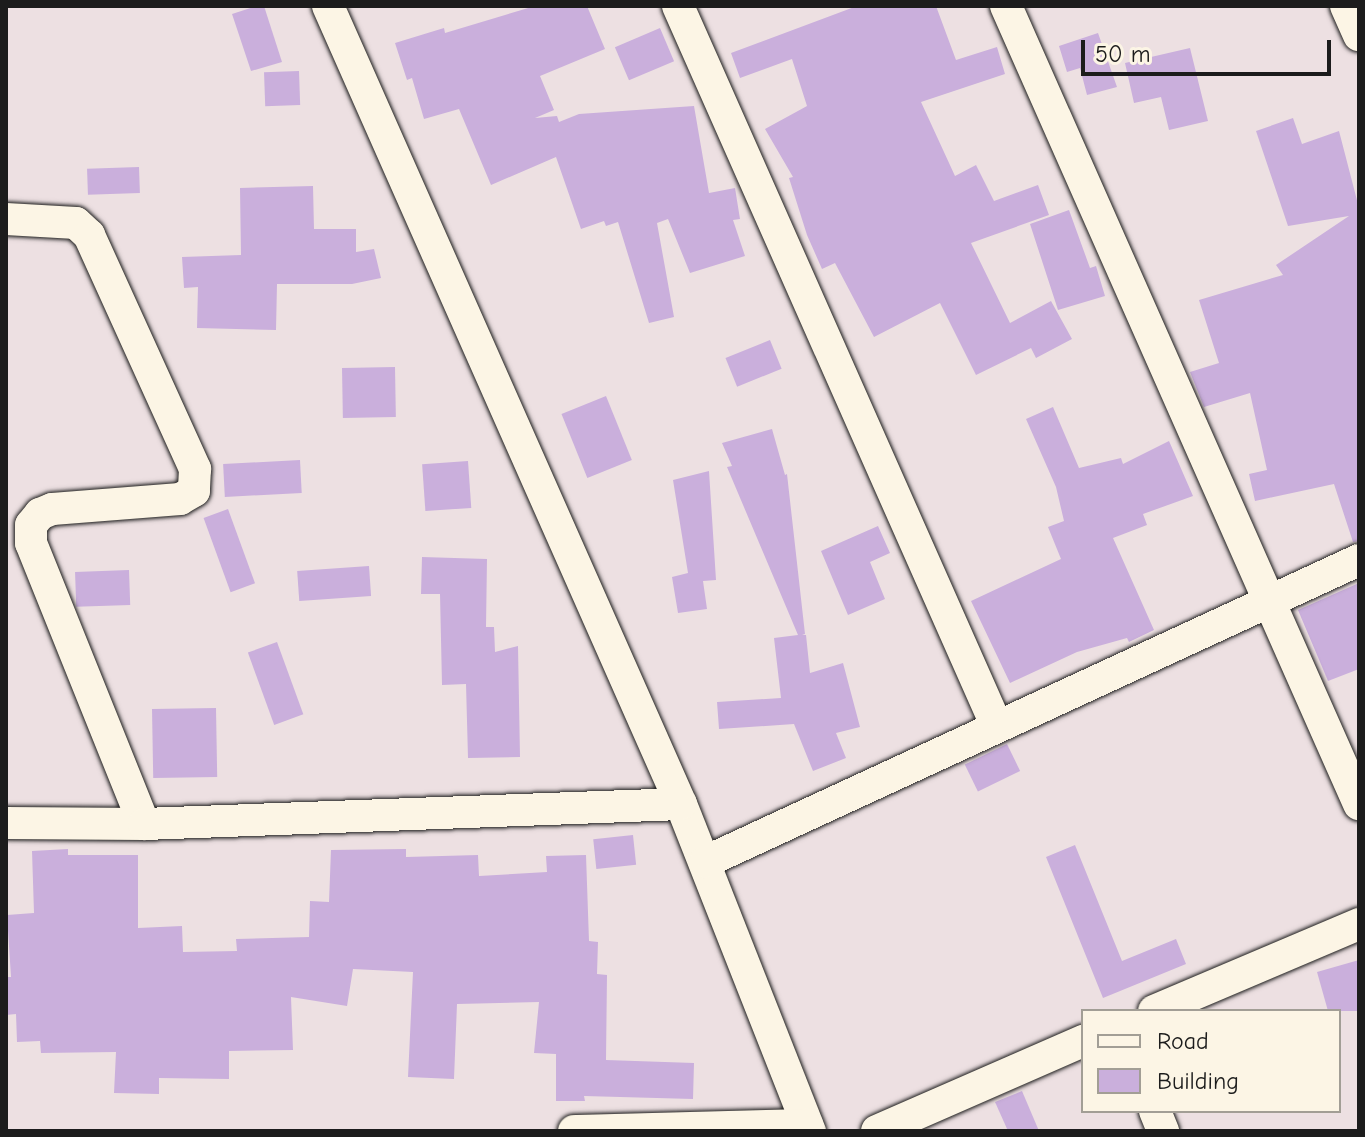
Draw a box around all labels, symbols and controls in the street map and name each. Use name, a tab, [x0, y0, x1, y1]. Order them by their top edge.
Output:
scale bar	[1085, 24, 1335, 74]
text: 50 m	[1095, 40, 1151, 68]
legend	[1081, 1009, 1341, 1113]
text: Road	[1157, 1027, 1209, 1055]
text: Building	[1157, 1067, 1239, 1095]

